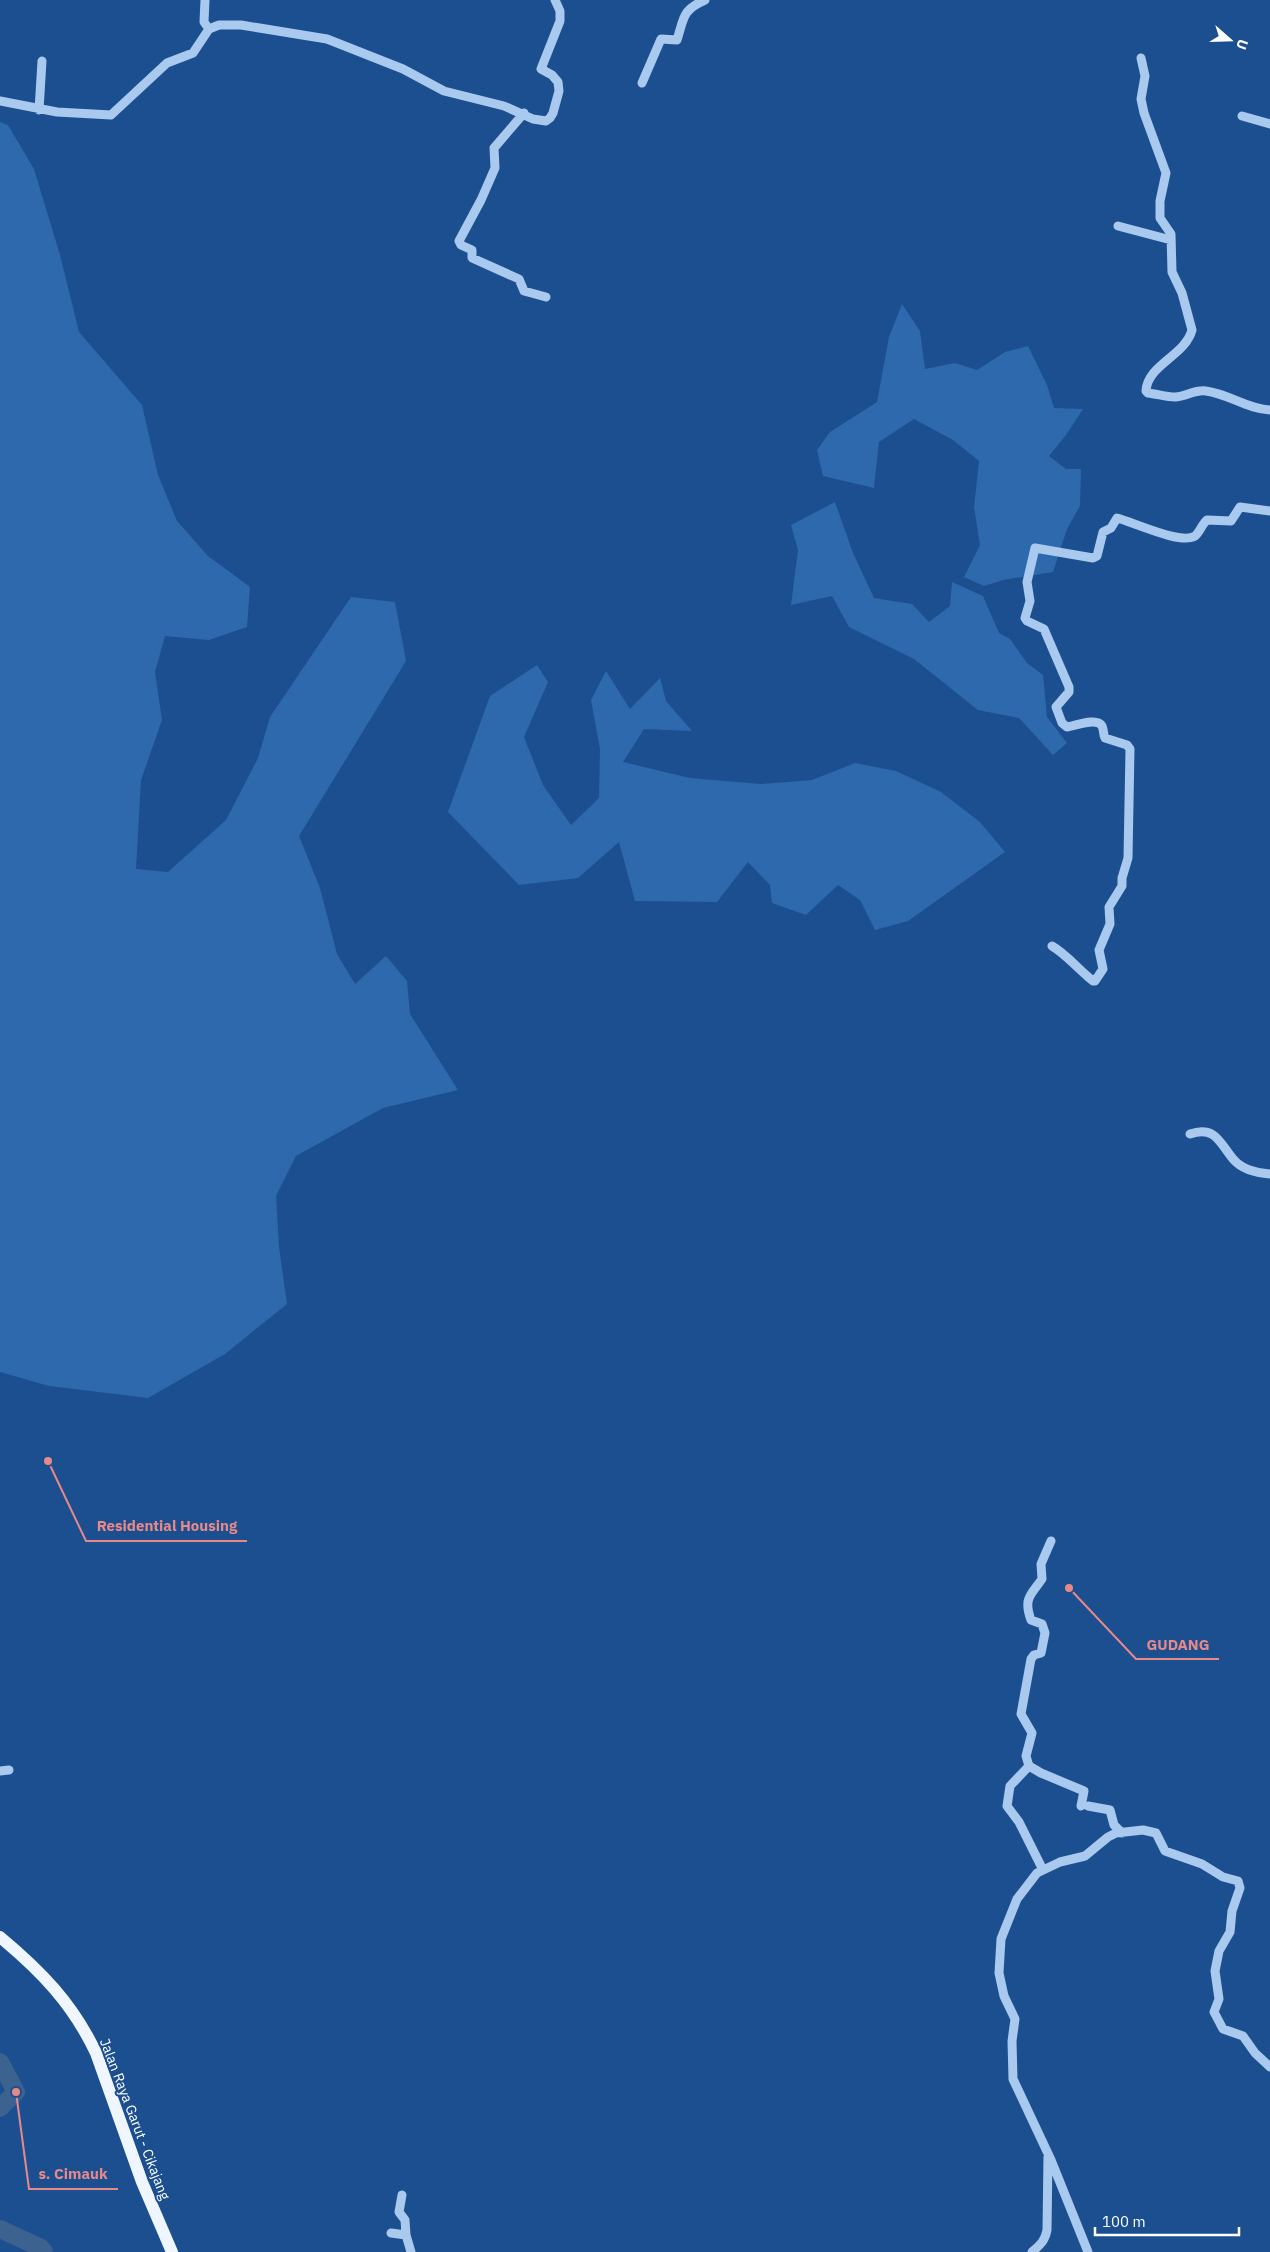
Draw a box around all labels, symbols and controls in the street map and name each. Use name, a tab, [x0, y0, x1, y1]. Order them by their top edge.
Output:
north arrow	[1205, 15, 1255, 65]
text: U	[1232, 37, 1252, 52]
callout: Residential Housing	[86, 1511, 247, 1541]
text: Residential Housing	[97, 1516, 238, 1535]
callout: GUDANG	[1136, 1629, 1219, 1659]
text: GUDANG	[1146, 1635, 1210, 1654]
street label: Jalan Raya Garut - Cikajang	[96, 2036, 174, 2203]
callout: s. Cimauk	[29, 2159, 118, 2189]
text: s. Cimauk	[38, 2164, 108, 2183]
scale bar	[1095, 2204, 1239, 2236]
text: 100 m	[1102, 2212, 1146, 2231]

